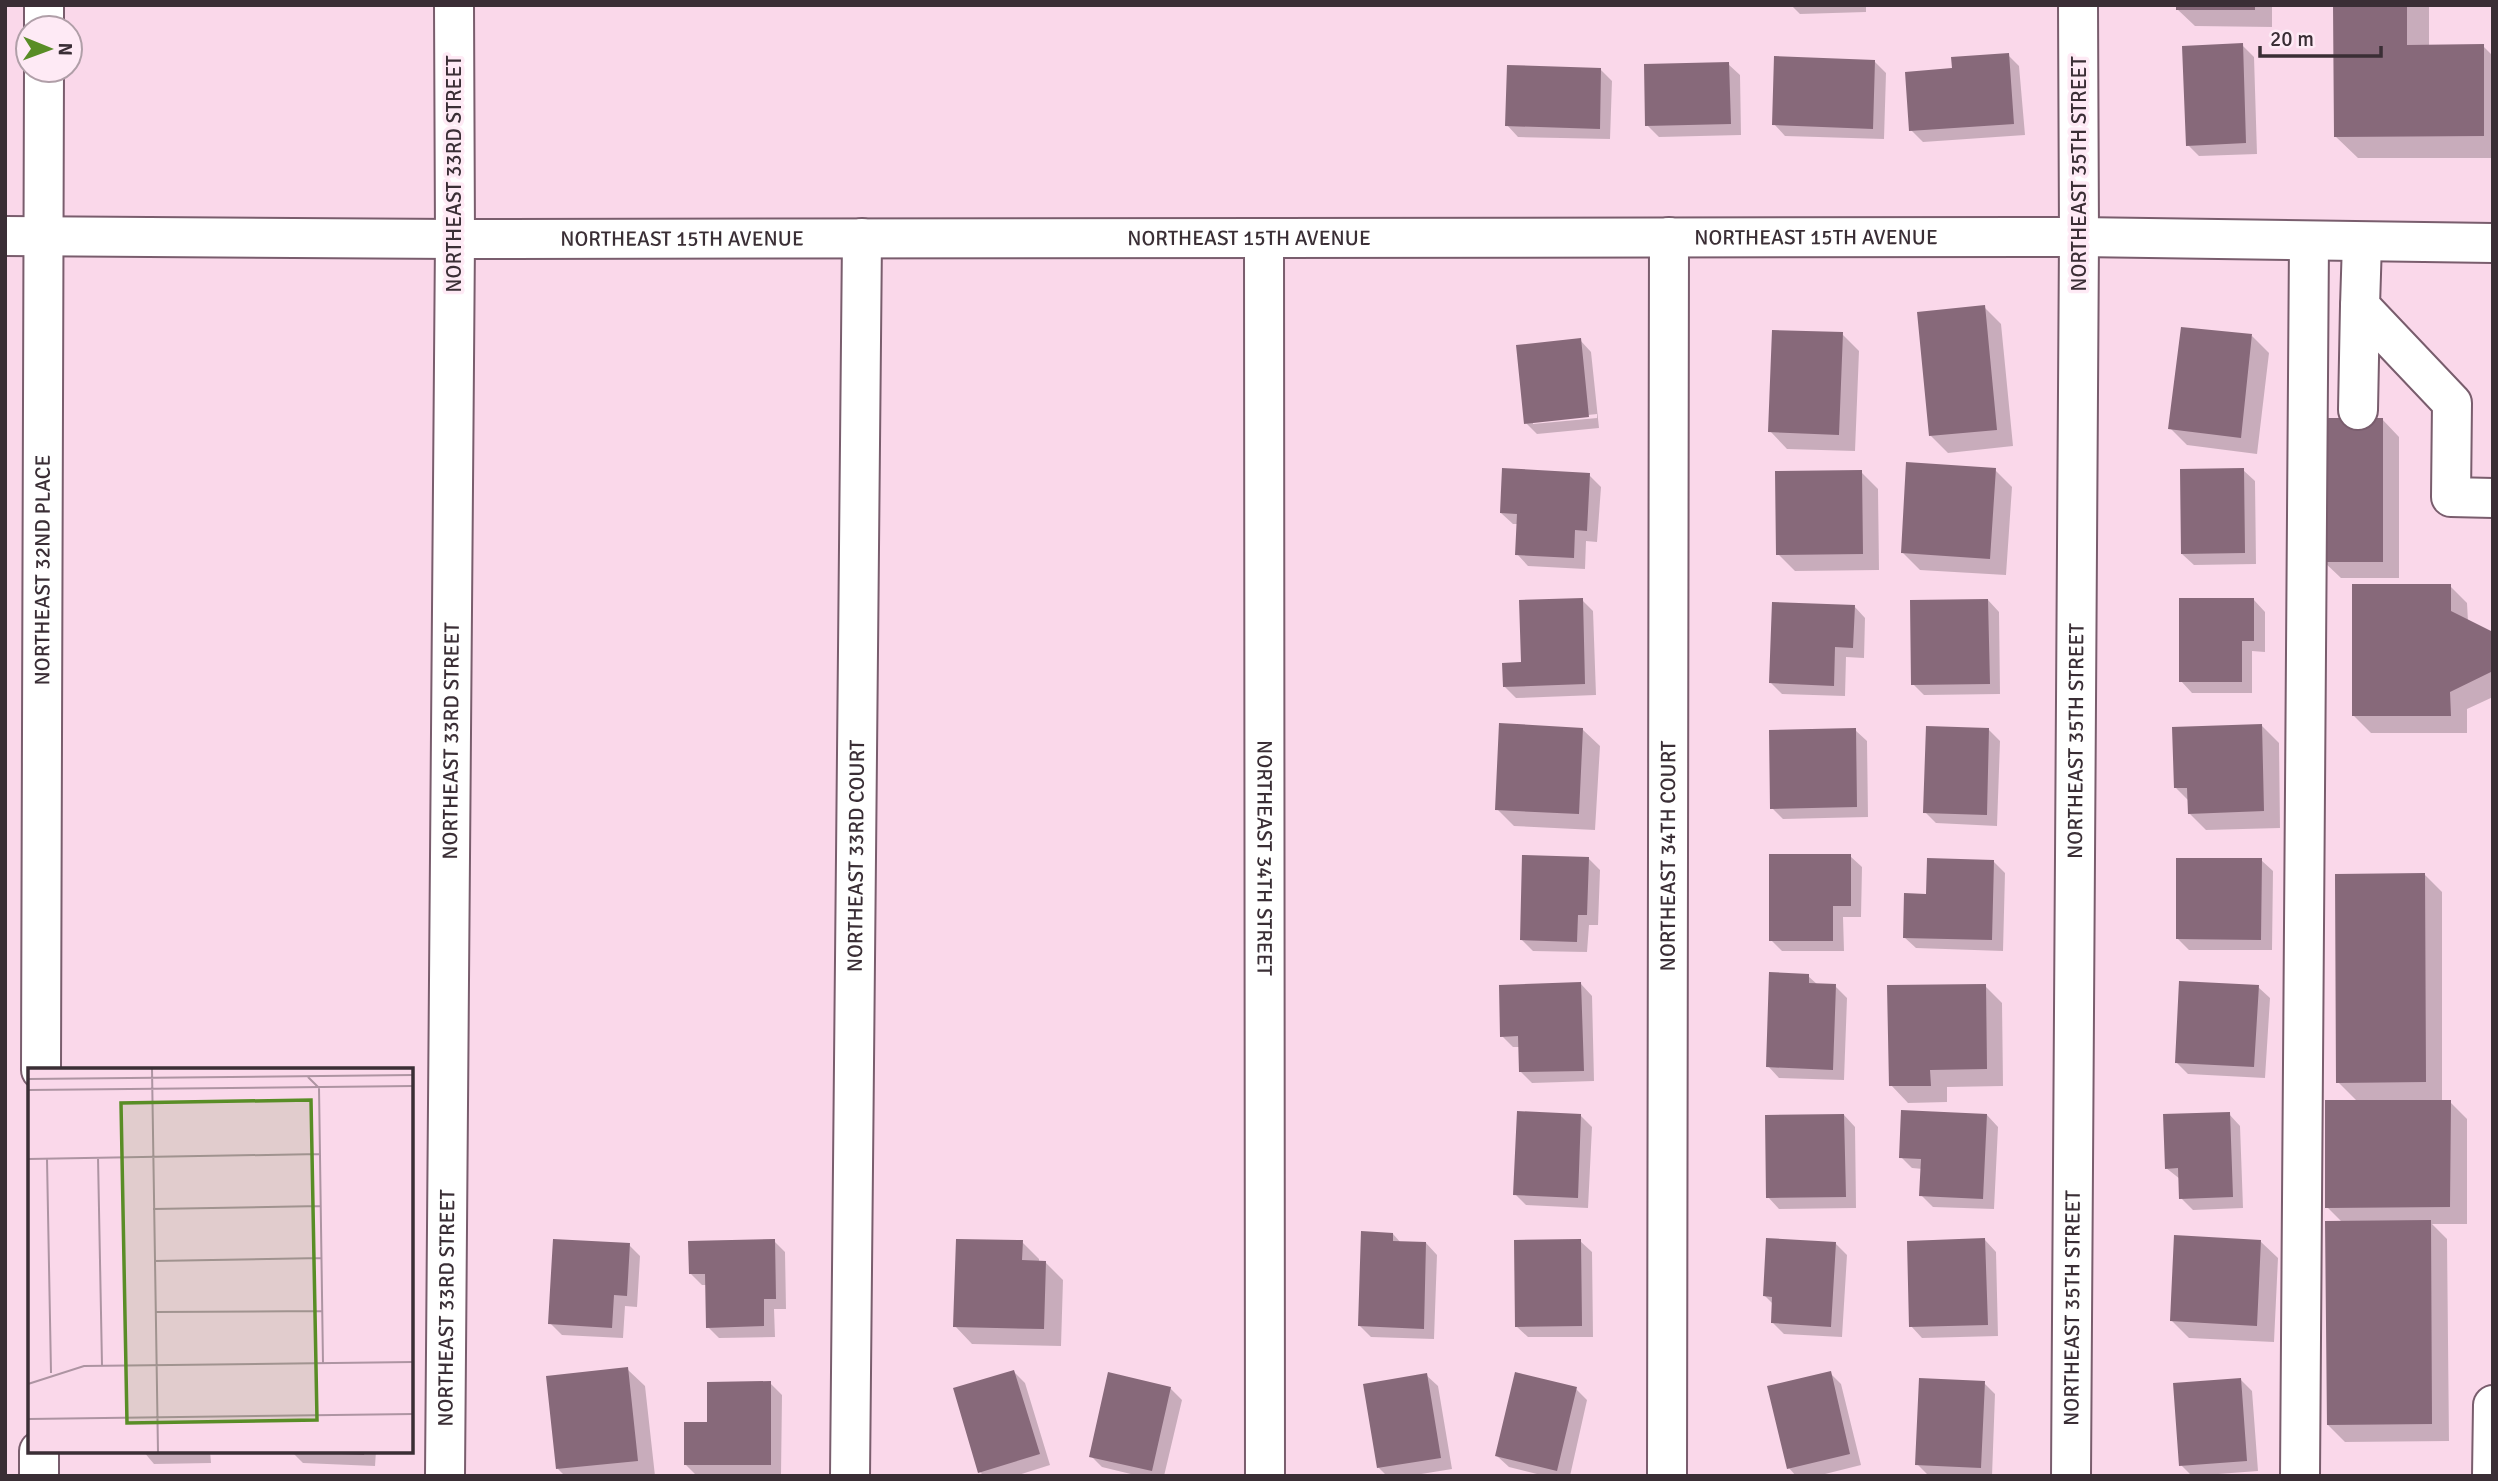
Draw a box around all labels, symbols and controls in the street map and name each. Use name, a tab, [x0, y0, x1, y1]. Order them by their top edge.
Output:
north arrow	[14, 14, 84, 84]
scale bar	[2260, 14, 2381, 58]
text: 20 m	[2270, 26, 2314, 52]
text: N	[53, 42, 77, 56]
street label: NORTHEAST 33RD STREET	[441, 55, 467, 293]
street label: NORTHEAST 35TH STREET	[2066, 56, 2092, 292]
street label: NORTHEAST 15TH AVENUE	[1694, 224, 1938, 250]
street label: NORTHEAST 15TH AVENUE	[1127, 225, 1371, 251]
street label: NORTHEAST 15TH AVENUE	[560, 226, 804, 252]
street label: NORTHEAST 32ND PLACE	[29, 455, 56, 685]
street label: NORTHEAST 33RD STREET	[437, 622, 465, 860]
street label: NORTHEAST 35TH STREET	[2062, 622, 2090, 859]
street label: NORTHEAST 33RD COURT	[842, 739, 870, 972]
street label: NORTHEAST 34TH STREET	[1251, 740, 1278, 977]
street label: NORTHEAST 34TH COURT	[1655, 740, 1681, 971]
inset map	[28, 1068, 413, 1453]
street label: NORTHEAST 33RD STREET	[432, 1188, 460, 1427]
street label: NORTHEAST 35TH STREET	[2058, 1189, 2086, 1426]

